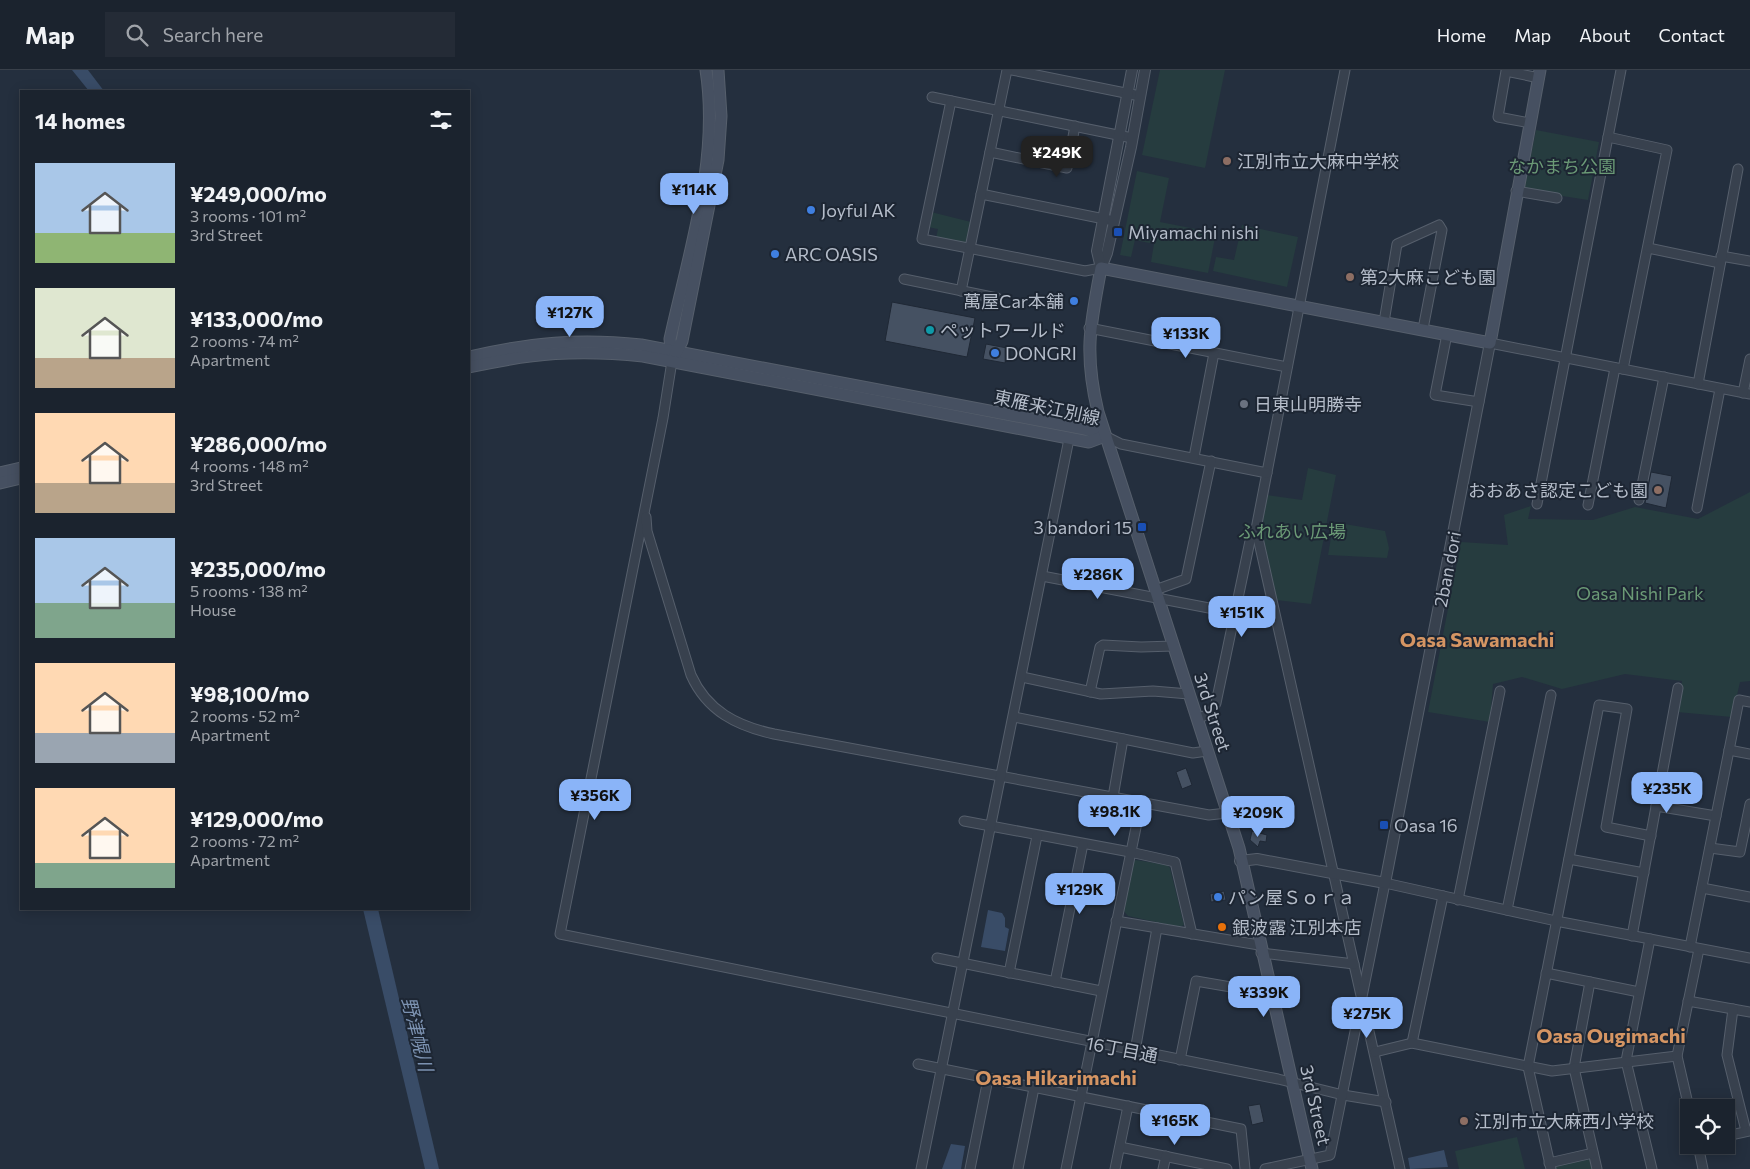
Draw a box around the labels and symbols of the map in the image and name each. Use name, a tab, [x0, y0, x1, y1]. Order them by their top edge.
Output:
pin: ¥249K	[1022, 136, 1092, 178]
place label: 江別市立大麻中学校	[1237, 150, 1399, 172]
marker: 江別市立大麻中学校	[1221, 155, 1233, 167]
park label: なかまち公園	[1508, 155, 1616, 177]
pin: ¥114K	[659, 172, 729, 215]
place label: Joyful AK	[821, 199, 896, 221]
marker: Joyful AK	[805, 204, 817, 216]
place label: Miyamachi nishi	[1128, 221, 1259, 243]
marker: Miyamachi nishi	[1112, 226, 1124, 238]
place label: ARC OASIS	[785, 243, 878, 265]
marker: ARC OASIS	[769, 248, 781, 260]
place label: 第2大麻こども園	[1360, 266, 1496, 288]
marker: 第2大麻こども園	[1344, 271, 1356, 283]
place label: 萬屋Car本舗	[963, 290, 1064, 312]
marker: 萬屋Car本舗	[1068, 295, 1080, 307]
pin: ¥127K	[535, 296, 605, 338]
pin: ¥133K	[1151, 316, 1221, 359]
place label: ペットワールド	[940, 319, 1066, 341]
marker: ペットワールド	[924, 324, 936, 336]
place label: DONGRI	[1005, 342, 1077, 364]
marker: DONGRI	[989, 347, 1001, 359]
street label: 東雁来江別線	[992, 385, 1102, 429]
place label: 日東山明勝寺	[1254, 393, 1362, 415]
marker: 日東山明勝寺	[1238, 398, 1250, 410]
place label: おおあさ認定こども園	[1468, 479, 1648, 501]
marker: おおあさ認定こども園	[1652, 484, 1664, 496]
place label: 3 bandori 15	[1033, 516, 1132, 538]
park label: ふれあい広場	[1238, 520, 1346, 542]
marker: 3 bandori 15	[1136, 521, 1148, 533]
street label: 2ban dori	[1429, 529, 1465, 609]
pin: ¥286K	[1063, 558, 1133, 600]
park label: Oasa Nishi Park	[1576, 582, 1704, 604]
pin: ¥151K	[1207, 596, 1277, 638]
district label: Oasa Sawamachi	[1400, 627, 1554, 651]
street label: 3rd Street	[1190, 670, 1236, 754]
pin: ¥235K	[1632, 772, 1702, 814]
pin: ¥356K	[560, 778, 630, 821]
pin: ¥98.1K	[1074, 794, 1156, 837]
pin: ¥209K	[1223, 796, 1293, 838]
place label: Oasa 16	[1394, 814, 1458, 836]
marker: Oasa 16	[1378, 819, 1390, 831]
pin: ¥129K	[1045, 872, 1115, 915]
place label: パン屋Ｓｏｒａ	[1228, 886, 1355, 908]
marker: パン屋Ｓｏｒａ	[1212, 891, 1224, 903]
place label: 銀波露 江別本店	[1232, 916, 1361, 938]
marker: 銀波露 江別本店	[1216, 921, 1228, 933]
pin: ¥339K	[1229, 976, 1299, 1018]
water label: 野津幌川	[398, 994, 439, 1076]
pin: ¥275K	[1332, 996, 1402, 1039]
district label: Oasa Ougimachi	[1536, 1023, 1686, 1047]
street label: 16丁目通	[1084, 1031, 1160, 1067]
street label: 3rd Street	[1296, 1063, 1336, 1147]
district label: Oasa Hikarimachi	[975, 1065, 1137, 1089]
pin: ¥165K	[1140, 1104, 1210, 1146]
place label: 江別市立大麻西小学校	[1474, 1110, 1654, 1132]
marker: 江別市立大麻西小学校	[1458, 1115, 1470, 1127]

